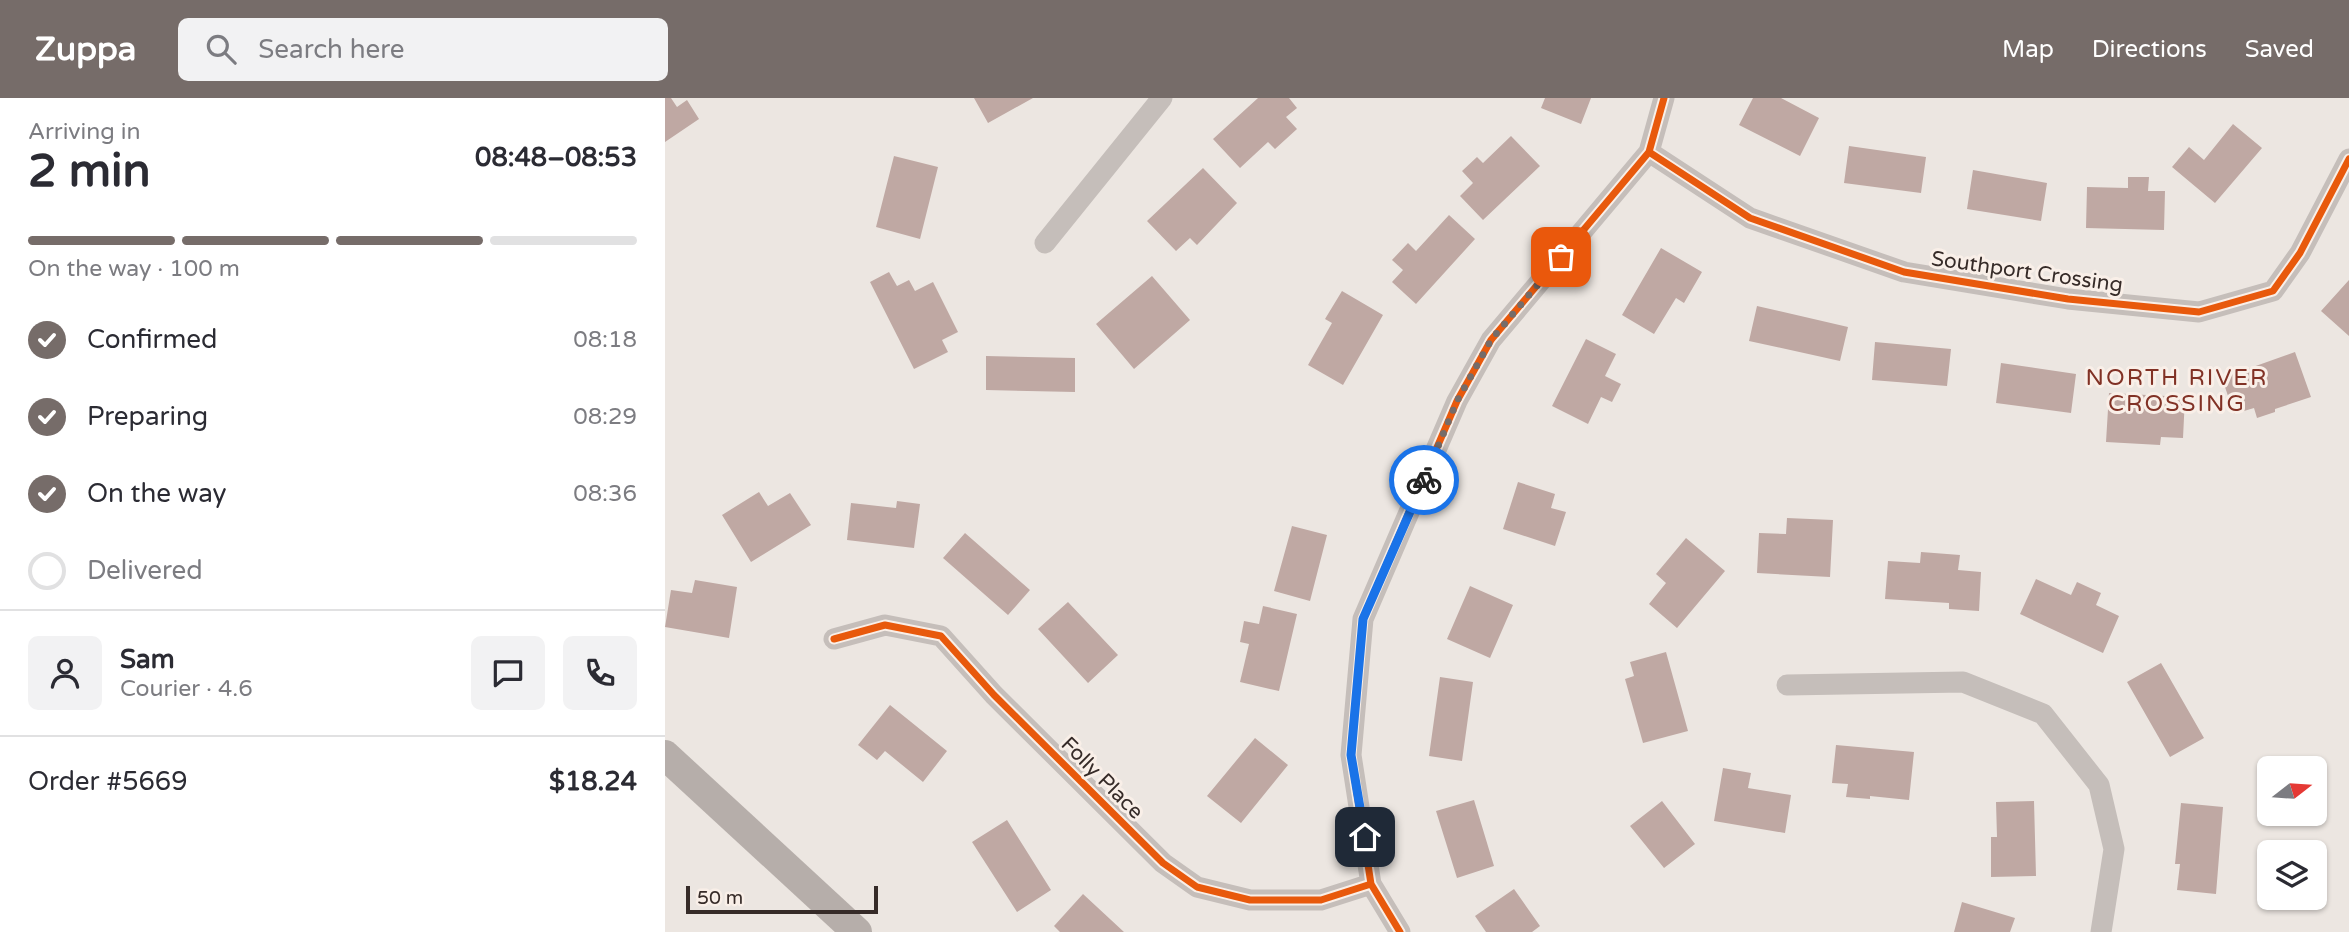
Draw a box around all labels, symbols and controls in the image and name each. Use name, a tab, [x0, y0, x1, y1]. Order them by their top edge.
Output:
search box	[178, 18, 668, 81]
text: Zuppa	[35, 30, 136, 69]
icon: search	[202, 30, 240, 68]
text: Search here	[258, 34, 405, 65]
text: Map	[2002, 35, 2054, 64]
text: Directions	[2092, 35, 2207, 64]
text: Saved	[2245, 35, 2314, 64]
text: Arriving in	[28, 118, 141, 146]
text: 08:48–08:53	[475, 142, 637, 173]
text: 2 min	[28, 144, 151, 199]
pin	[1531, 227, 1591, 287]
icon: bag	[1542, 238, 1580, 276]
street label: Southport Crossing	[1930, 246, 2124, 298]
text: On the way · 100 m	[28, 255, 240, 283]
icon: check	[28, 321, 66, 359]
text: Confirmed	[87, 324, 217, 355]
text: 08:18	[573, 326, 637, 354]
district label: NORTH RIVER CROSSING	[2086, 364, 2268, 418]
icon: check	[28, 398, 66, 436]
text: Preparing	[87, 401, 208, 432]
text: 08:29	[573, 403, 637, 431]
courier	[1389, 445, 1459, 515]
icon: bike	[1405, 461, 1443, 499]
icon: check	[28, 475, 66, 513]
text: On the way	[87, 478, 227, 509]
text: 08:36	[573, 480, 637, 508]
text: Delivered	[87, 555, 203, 586]
button: person	[28, 636, 102, 710]
button: chat	[471, 636, 545, 710]
button: phone	[563, 636, 637, 710]
text: Sam	[120, 644, 175, 675]
text: Courier · 4.6	[120, 675, 253, 703]
street label: Folly Place	[1056, 732, 1148, 824]
north arrow	[2257, 756, 2327, 826]
map controls	[2257, 756, 2327, 910]
text: Order #5669	[28, 766, 188, 797]
text: $18.24	[549, 766, 637, 797]
pin	[1335, 807, 1395, 867]
icon: home	[1346, 818, 1384, 856]
button: layers	[2257, 840, 2327, 910]
scale bar	[686, 883, 879, 915]
text: 50 m	[697, 887, 743, 909]

